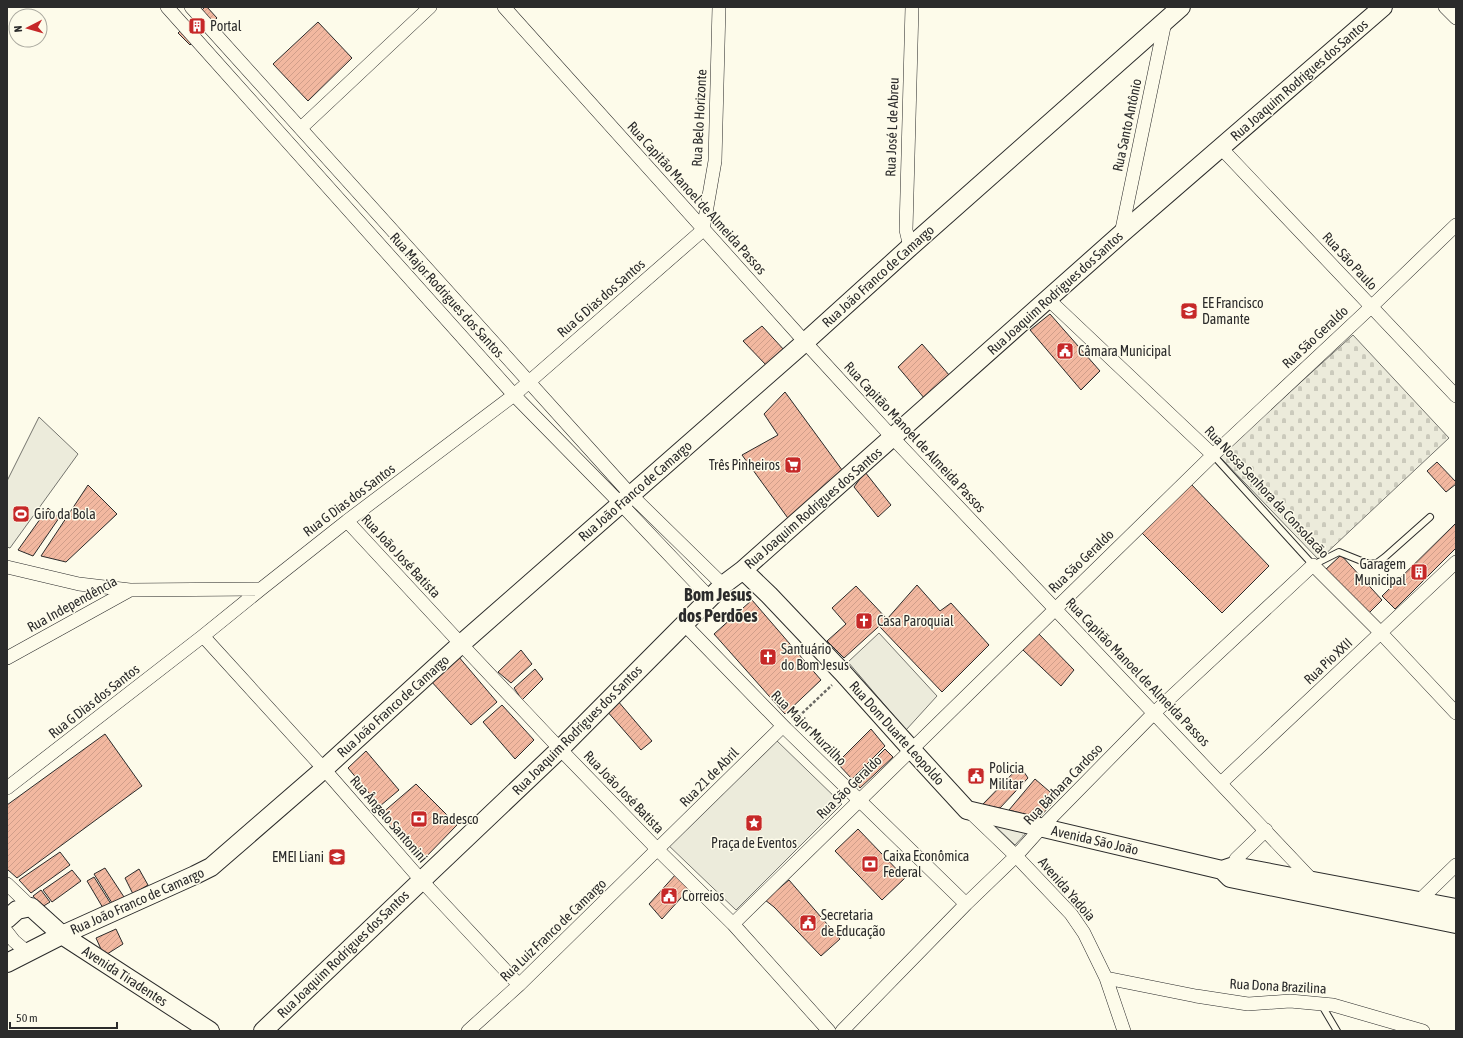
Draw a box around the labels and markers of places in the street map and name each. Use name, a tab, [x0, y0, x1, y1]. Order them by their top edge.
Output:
building icon: Portal	[187, 16, 207, 36]
place label: Portal	[210, 18, 242, 34]
place label: EE Francisco Damante	[1202, 295, 1263, 327]
school or university icon: EE Francisco Damante	[1179, 301, 1199, 321]
public building icon: Câmara Municipal	[1055, 341, 1075, 361]
place label: Câmara Municipal	[1078, 343, 1171, 359]
supermarket icon: Três Pinheiros	[783, 455, 803, 475]
place label: Três Pinheiros	[709, 457, 780, 473]
sports icon: Giro da Bola	[11, 504, 31, 524]
place label: Giro da Bola	[34, 506, 96, 522]
place label: Garagem Municipal	[1355, 556, 1406, 588]
building icon: Garagem Municipal	[1409, 562, 1429, 582]
church icon: Casa Paroquial	[854, 611, 874, 631]
place label: Casa Paroquial	[877, 613, 954, 629]
place label: Santuário do Bom Jesus	[781, 641, 849, 673]
church icon: Santuário do Bom Jesus	[758, 647, 778, 667]
place label: Policia Militar	[989, 760, 1024, 792]
public building icon: Policia Militar	[966, 766, 986, 786]
bank icon: Bradesco	[409, 809, 429, 829]
place label: Bradesco	[432, 811, 479, 827]
place icon: Praça de Eventos	[744, 813, 764, 833]
place label: Praça de Eventos	[711, 835, 797, 851]
school or university icon: EMEI Liani	[327, 847, 347, 867]
place label: Caixa Econômica Federal	[883, 848, 969, 880]
place label: EMEI Liani	[272, 849, 324, 865]
bank icon: Caixa Econômica Federal	[860, 854, 880, 874]
public building icon: Correios	[659, 886, 679, 906]
place label: Correios	[682, 888, 724, 904]
place label: Secretaria de Educação	[821, 907, 885, 939]
public building icon: Secretaria de Educação	[798, 913, 818, 933]

